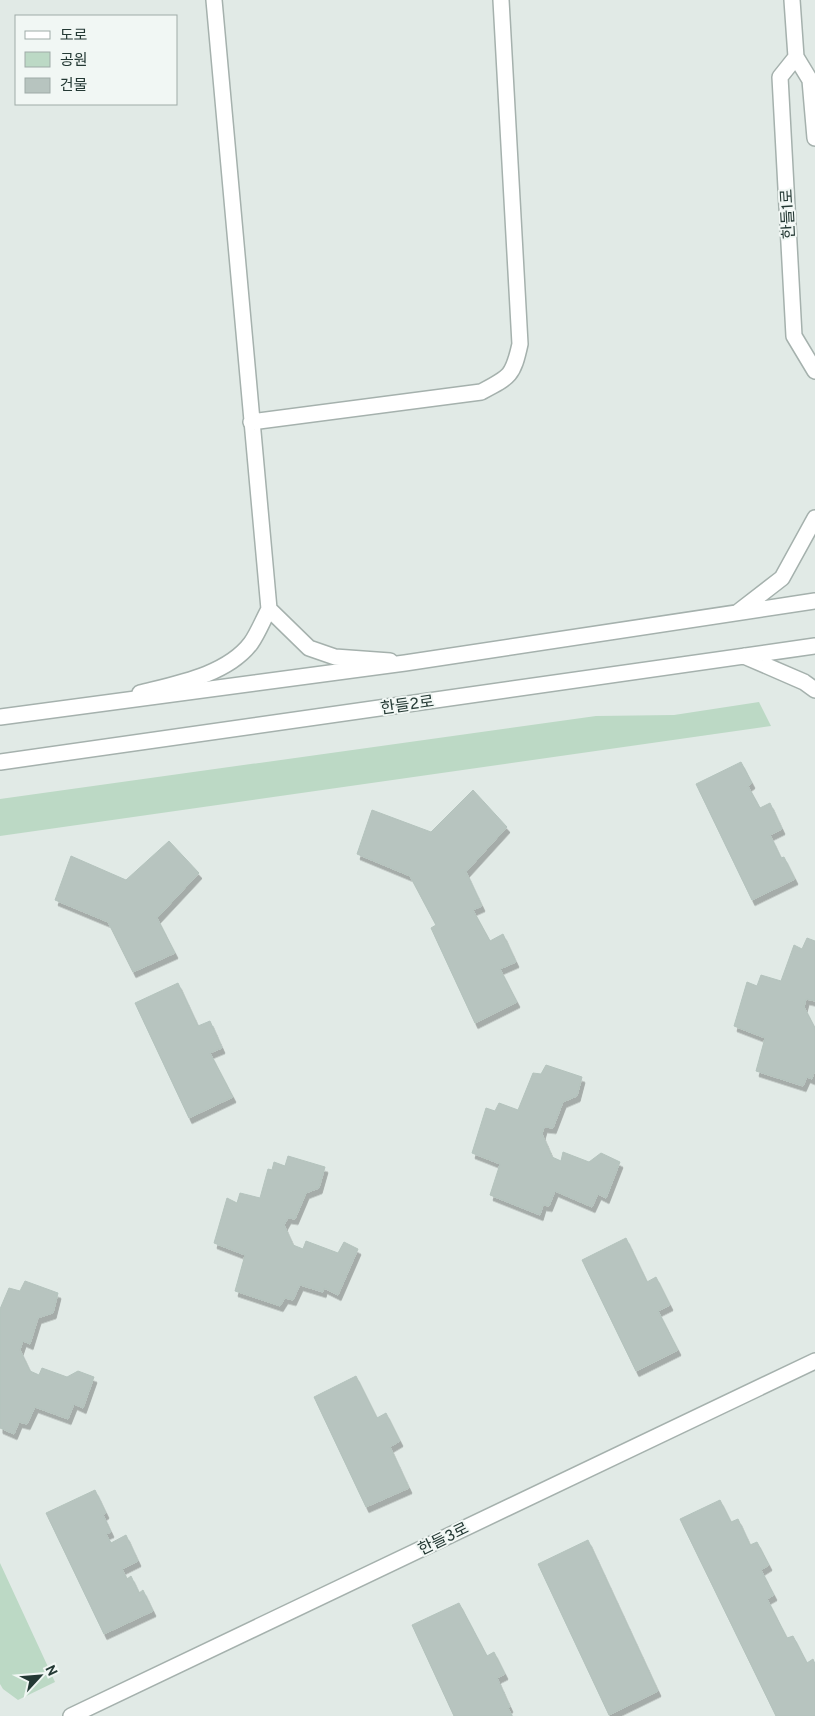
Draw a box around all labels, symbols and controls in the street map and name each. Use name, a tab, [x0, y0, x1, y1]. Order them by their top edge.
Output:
legend	[15, 15, 178, 105]
text: 도로	[60, 27, 88, 46]
text: 공원	[60, 52, 88, 71]
text: 건물	[60, 77, 88, 96]
street label: 한들1로	[778, 188, 800, 239]
street label: 한들2로	[379, 692, 436, 720]
street label: 한들3로	[415, 1519, 473, 1561]
north arrow	[15, 1651, 65, 1701]
text: N	[40, 1663, 60, 1679]

